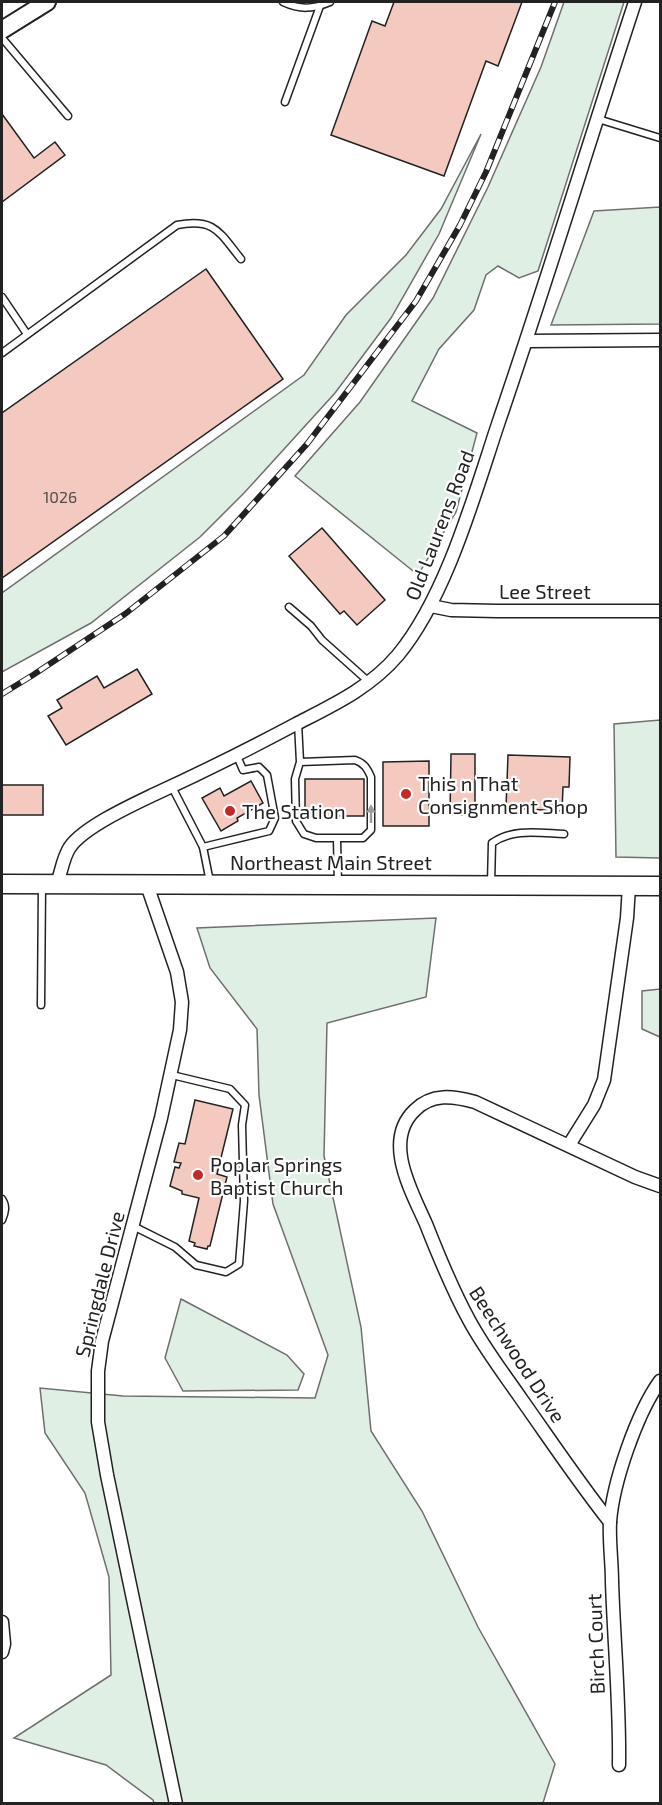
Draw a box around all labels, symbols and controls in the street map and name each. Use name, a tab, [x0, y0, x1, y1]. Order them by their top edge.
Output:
street label: Old Laurens Road	[399, 447, 479, 603]
house number: 1026	[43, 487, 77, 506]
street label: Lee Street	[499, 579, 591, 603]
place label: This n That Consignment Shop	[418, 771, 588, 818]
marker: This n That Consignment Shop	[399, 787, 413, 801]
place label: The Station	[242, 799, 346, 823]
marker: The Station	[223, 804, 237, 818]
one-way arrow	[366, 804, 376, 823]
street label: Northeast Main Street	[230, 850, 432, 874]
place label: Poplar Springs Baptist Church	[210, 1152, 343, 1199]
marker: Poplar Springs Baptist Church	[191, 1168, 205, 1182]
street label: Springdale Drive	[69, 1209, 129, 1359]
street label: Beechwood Drive	[465, 1281, 571, 1427]
street label: Birch Court	[581, 1593, 609, 1695]

